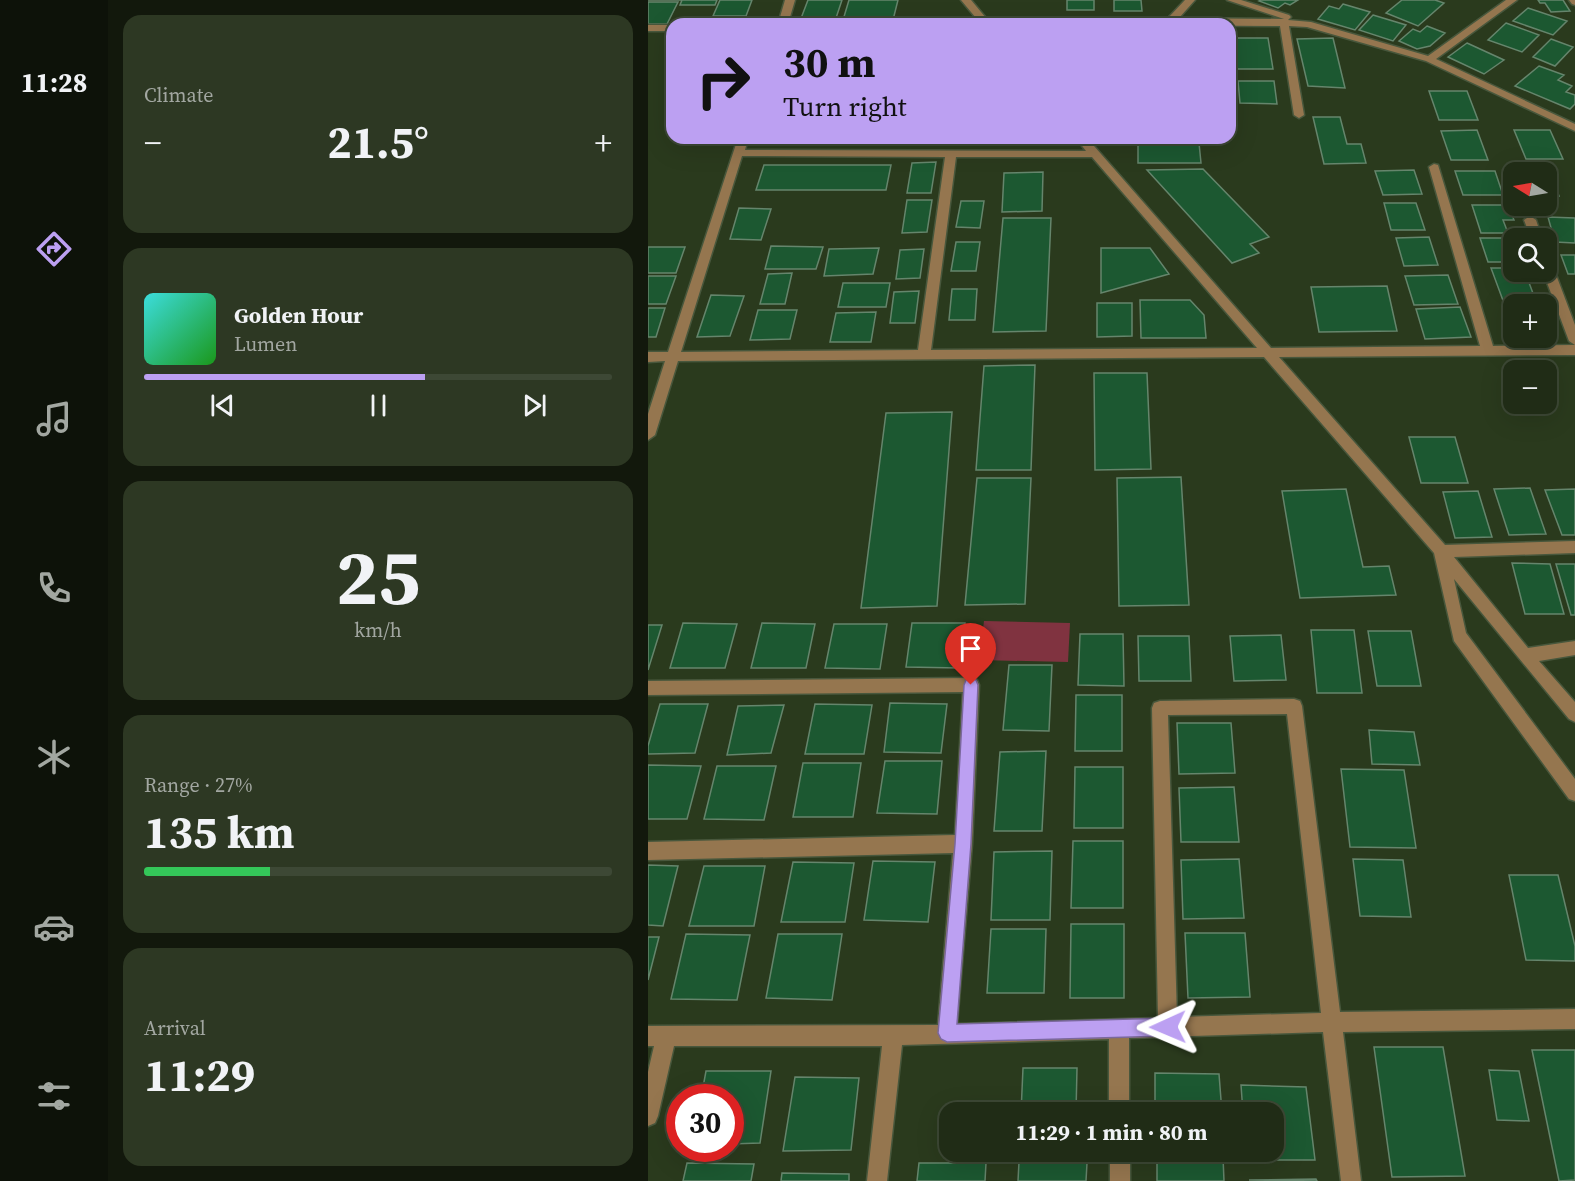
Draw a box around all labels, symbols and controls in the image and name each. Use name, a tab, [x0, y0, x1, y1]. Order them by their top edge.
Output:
text: 30 m	[783, 33, 876, 91]
icon: right	[684, 42, 762, 120]
text: 11:28	[21, 64, 87, 101]
text: Climate	[144, 81, 213, 109]
text: Turn right	[783, 88, 907, 125]
text: 21.5°	[327, 111, 429, 173]
text: −	[144, 120, 162, 165]
text: +	[595, 120, 612, 165]
north arrow	[1503, 162, 1557, 216]
map controls	[1503, 162, 1557, 414]
icon: directions	[33, 228, 75, 270]
button: search	[1503, 228, 1557, 282]
button: +	[1503, 294, 1557, 348]
text: Golden Hour	[234, 300, 363, 330]
text: Lumen	[234, 330, 297, 358]
button: −	[1503, 360, 1557, 414]
icon: previous	[206, 389, 239, 422]
icon: pause	[362, 389, 395, 422]
icon: next	[518, 389, 551, 422]
icon: music	[33, 398, 75, 440]
text: 25	[336, 523, 420, 630]
icon: phone	[33, 567, 75, 609]
text: km/h	[354, 616, 402, 644]
pin	[945, 623, 996, 685]
icon: arrive	[954, 632, 987, 665]
icon: climate	[33, 736, 75, 778]
text: Range · 27%	[144, 771, 253, 799]
text: 135 km	[144, 801, 295, 863]
icon: car	[33, 906, 75, 948]
position arrow	[1136, 995, 1200, 1059]
text: Arrival	[144, 1014, 206, 1042]
text: 11:29	[144, 1044, 255, 1106]
icon: filters	[33, 1075, 75, 1117]
speed limit sign: 30	[666, 1084, 744, 1162]
text: 11:29 · 1 min · 80 m	[1016, 1117, 1207, 1147]

